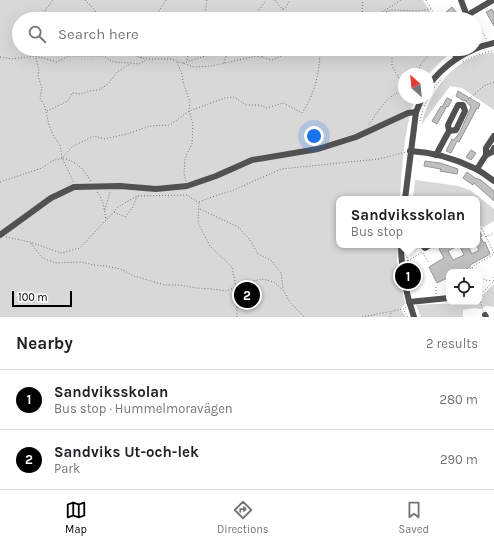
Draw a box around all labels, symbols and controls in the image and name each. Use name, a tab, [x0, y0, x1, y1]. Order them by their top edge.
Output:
search box	[12, 12, 482, 56]
icon: search	[26, 23, 48, 45]
text: Search here	[58, 25, 139, 43]
north arrow	[398, 68, 434, 104]
your location	[304, 126, 324, 146]
popup	[336, 196, 480, 248]
text: Sandviksskolan	[351, 206, 465, 224]
text: Bus stop	[351, 224, 403, 239]
pin: 1	[395, 261, 421, 291]
map controls	[446, 269, 482, 305]
button: locate	[446, 269, 482, 305]
pin: 2	[234, 280, 260, 310]
scale bar	[12, 289, 72, 308]
text: 100 m	[18, 291, 48, 304]
text: Nearby	[16, 333, 73, 353]
text: 2 results	[426, 336, 478, 351]
text: Sandviksskolan	[54, 383, 168, 401]
text: 1	[27, 392, 31, 407]
text: 280 m	[440, 392, 478, 407]
text: Bus stop · Hummelmoravägen	[54, 401, 233, 416]
text: Sandviks Ut-och-lek	[54, 443, 199, 461]
text: 2	[25, 452, 33, 467]
text: 290 m	[440, 452, 478, 467]
text: Park	[54, 461, 80, 476]
tab: Map	[65, 499, 87, 536]
tab: Directions	[217, 499, 269, 536]
tab: Saved	[399, 499, 429, 536]

